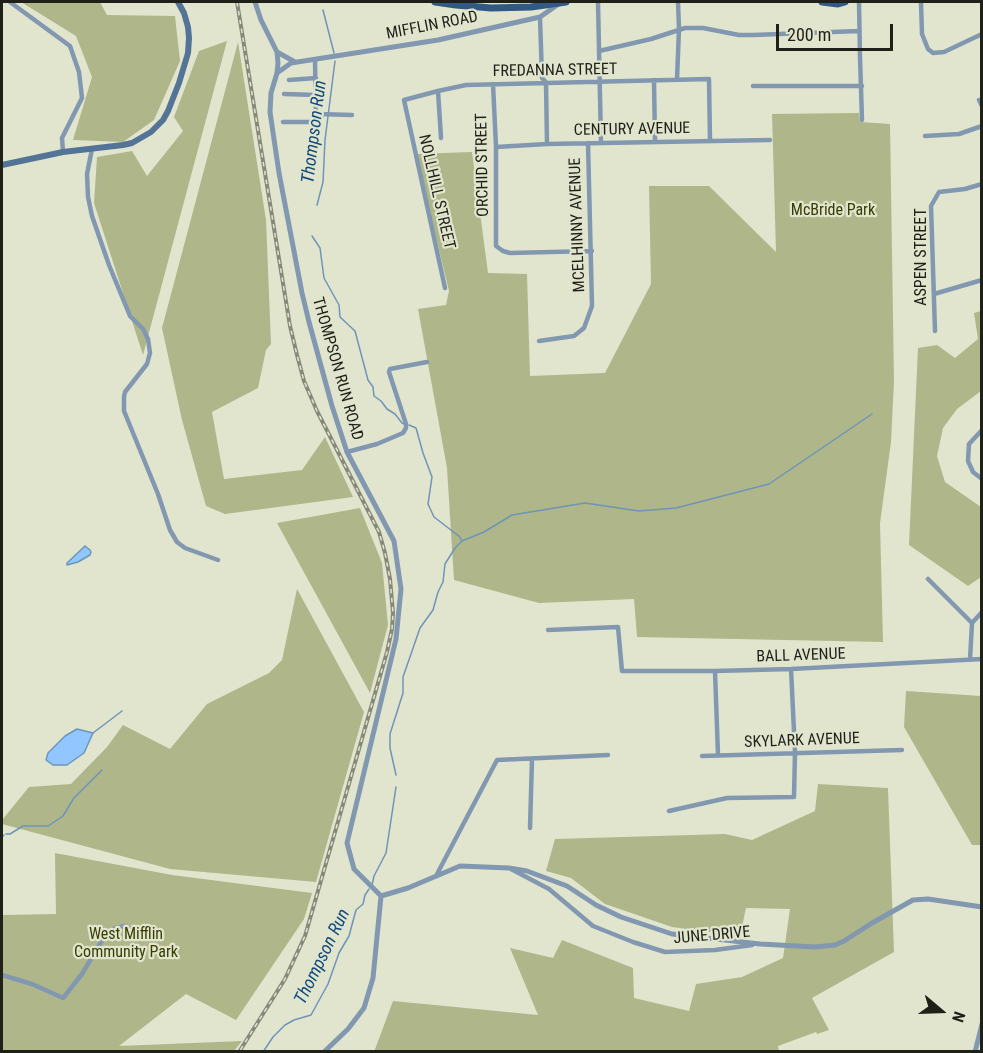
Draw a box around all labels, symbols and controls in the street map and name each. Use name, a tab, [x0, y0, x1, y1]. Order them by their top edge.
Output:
street label: MIFFLIN ROAD	[385, 8, 479, 44]
scale bar	[779, 12, 896, 50]
text: 200 m	[787, 24, 831, 45]
street label: FREDANNA STREET	[492, 60, 618, 82]
water label: Thompson Run	[298, 79, 332, 185]
street label: ORCHID STREET	[472, 113, 494, 217]
street label: CENTURY AVENUE	[574, 119, 690, 141]
street label: NOLLHILL STREET	[413, 133, 459, 251]
street label: MCELHINNY AVENUE	[566, 157, 590, 293]
park label: McBride Park	[791, 201, 875, 221]
street label: ASPEN STREET	[912, 208, 932, 306]
street label: THOMPSON RUN ROAD	[307, 295, 367, 443]
street label: BALL AVENUE	[756, 645, 846, 667]
street label: SKYLARK AVENUE	[744, 729, 860, 753]
water label: Thompson Run	[291, 906, 355, 1008]
street label: JUNE DRIVE	[673, 923, 751, 949]
park label: West Mifflin Community Park	[74, 925, 178, 963]
north arrow	[911, 981, 971, 1041]
text: N	[948, 1009, 969, 1025]

